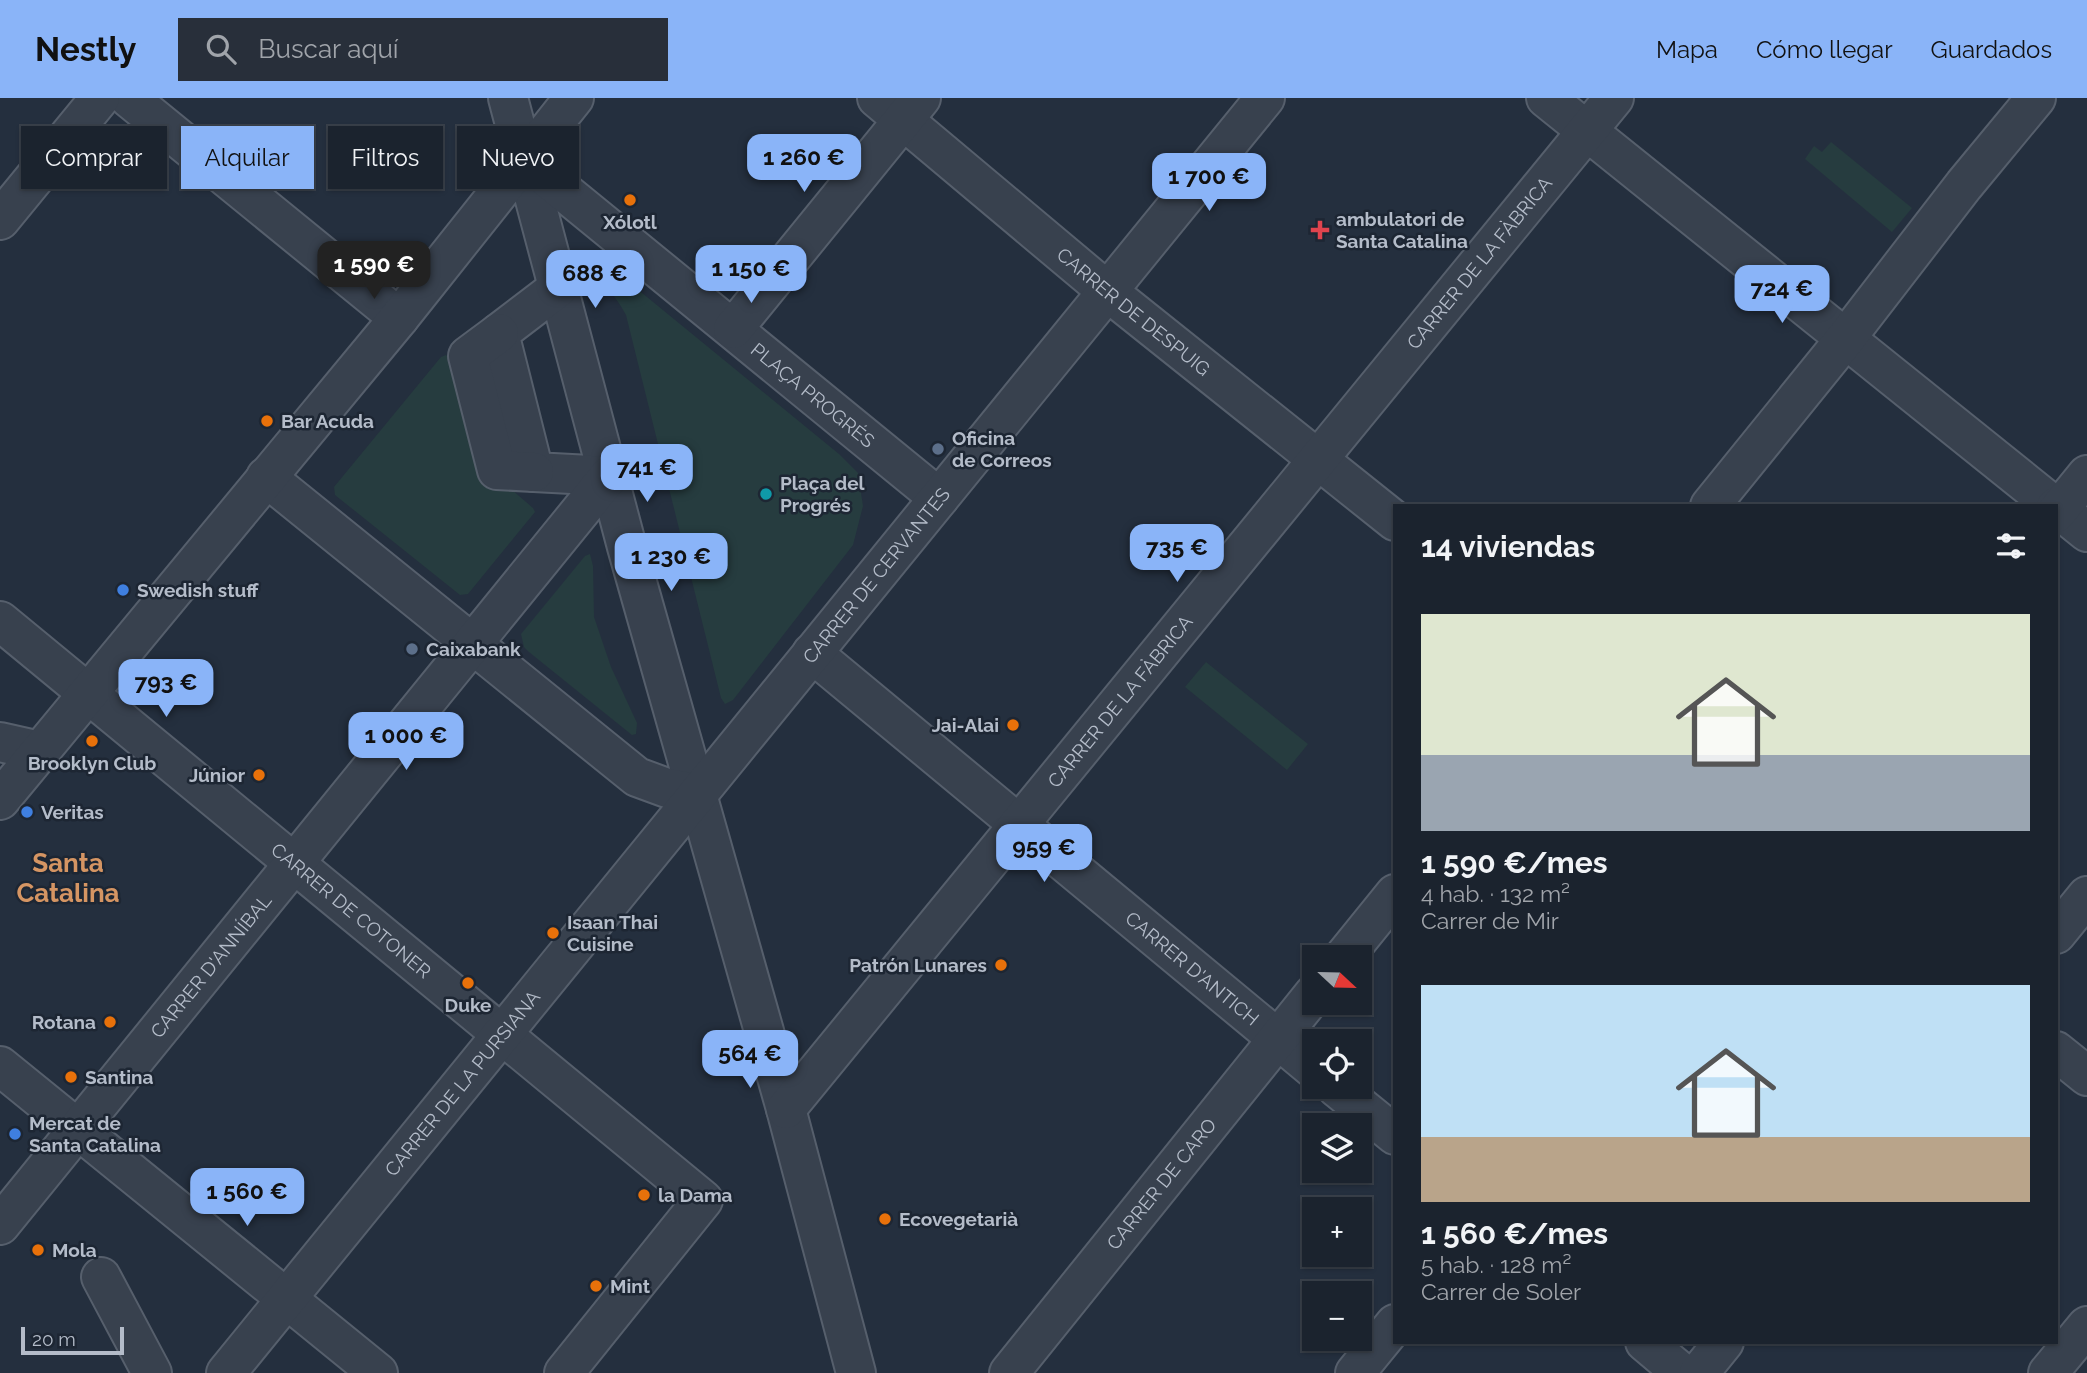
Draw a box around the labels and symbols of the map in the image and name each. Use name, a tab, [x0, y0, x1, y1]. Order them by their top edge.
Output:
pin: 1 260 €	[739, 134, 869, 194]
pin: 1 700 €	[1144, 153, 1274, 213]
street label: CARRER DE LA FÀBRICA	[1402, 172, 1556, 353]
marker: Xólotl	[622, 192, 638, 208]
place label: ambulatori de Santa Catalina	[1336, 208, 1468, 252]
place label: Xólotl	[602, 211, 658, 233]
marker: ambulatori de Santa Catalina	[1310, 220, 1330, 240]
pin: 1 590 €	[309, 242, 439, 301]
street label: CARRER DE DESPUIG	[1053, 243, 1215, 380]
pin: 1 150 €	[686, 246, 816, 305]
pin: 688 €	[546, 250, 644, 310]
pin: 724 €	[1733, 266, 1831, 325]
street label: PLAÇA PROGRÉS	[747, 338, 879, 452]
place label: Bar Acuda	[281, 410, 374, 432]
marker: Bar Acuda	[259, 413, 275, 429]
place label: Oficina de Correos	[952, 427, 1052, 471]
marker: Oficina de Correos	[930, 441, 946, 457]
pin: 741 €	[598, 444, 696, 504]
place label: Plaça del Progrés	[780, 472, 866, 516]
street label: CARRER DE CERVANTES	[798, 483, 954, 668]
marker: Plaça del Progrés	[758, 486, 774, 502]
pin: 735 €	[1128, 524, 1226, 584]
pin: 1 230 €	[606, 533, 736, 593]
place label: Swedish stuff	[137, 579, 259, 601]
marker: Swedish stuff	[115, 582, 131, 598]
street label: CARRER DE LA FÀBRICA	[1043, 611, 1197, 792]
place label: Caixabank	[426, 638, 521, 660]
marker: Caixabank	[404, 641, 420, 657]
pin: 793 €	[117, 660, 215, 719]
pin: 1 000 €	[341, 712, 471, 772]
place label: Jai-Alai	[932, 714, 999, 736]
marker: Jai-Alai	[1005, 717, 1021, 733]
marker: Brooklyn Club	[84, 733, 100, 749]
place label: Brooklyn Club	[28, 752, 156, 774]
place label: Júnior	[189, 764, 246, 786]
marker: Júnior	[251, 767, 267, 783]
place label: Veritas	[41, 801, 104, 823]
marker: Veritas	[19, 804, 35, 820]
pin: 959 €	[995, 824, 1093, 884]
street label: CARRER DE COTONER	[267, 838, 435, 982]
district label: Santa Catalina	[16, 848, 120, 908]
street label: CARRER D'ANNÍBAL	[146, 890, 276, 1042]
street label: CARRER D'ANTICH	[1121, 907, 1263, 1030]
place label: Isaan Thai Cuisine	[567, 911, 658, 955]
marker: Isaan Thai Cuisine	[545, 925, 561, 941]
north arrow	[1302, 945, 1372, 1015]
place label: Patrón Lunares	[849, 954, 987, 976]
marker: Patrón Lunares	[993, 957, 1009, 973]
marker: Duke	[460, 975, 476, 991]
street label: CARRER DE LA PURSIANA	[380, 986, 544, 1180]
place label: Duke	[445, 994, 491, 1016]
place label: Rotana	[32, 1011, 96, 1033]
marker: Rotana	[102, 1014, 118, 1030]
pin: 564 €	[701, 1030, 799, 1090]
place label: Santina	[85, 1066, 154, 1088]
marker: Santina	[63, 1069, 79, 1085]
place label: Mercat de Santa Catalina	[29, 1112, 161, 1156]
street label: CARRER DE CARO	[1102, 1114, 1221, 1254]
marker: Mercat de Santa Catalina	[7, 1126, 23, 1142]
pin: 1 560 €	[182, 1168, 312, 1228]
place label: la Dama	[658, 1184, 733, 1206]
marker: la Dama	[636, 1187, 652, 1203]
place label: Ecovegetarià	[899, 1208, 1018, 1230]
marker: Ecovegetarià	[877, 1211, 893, 1227]
place label: Mola	[52, 1239, 97, 1261]
marker: Mola	[30, 1242, 46, 1258]
place label: Mint	[610, 1275, 651, 1297]
marker: Mint	[588, 1278, 604, 1294]
scale bar	[21, 1324, 124, 1356]

